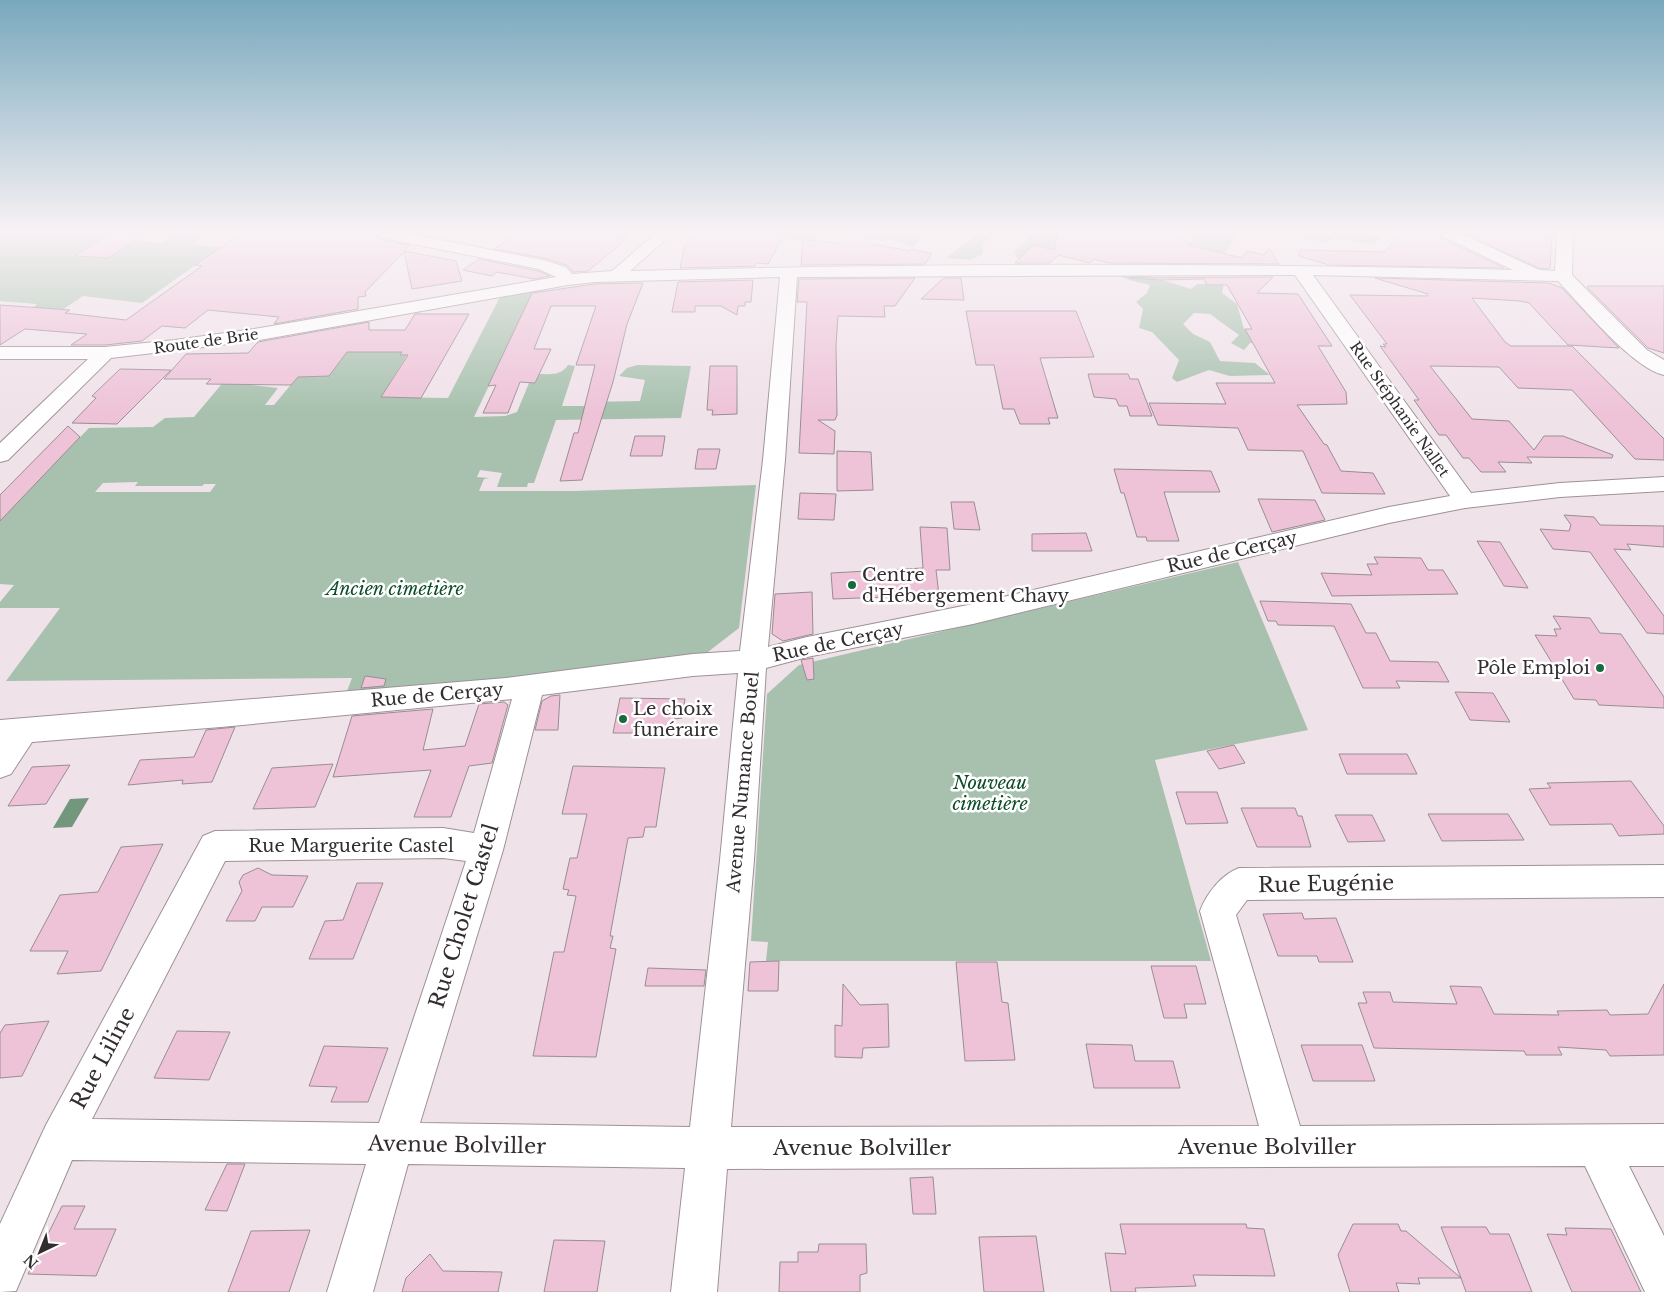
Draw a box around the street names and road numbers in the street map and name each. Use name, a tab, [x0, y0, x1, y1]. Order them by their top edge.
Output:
street label: Route de Brie	[152, 324, 260, 358]
street label: Rue Stéphanie Nallet	[1346, 338, 1454, 481]
street label: Rue de Cerçay	[1165, 526, 1300, 578]
street label: Rue de Cerçay	[771, 617, 906, 667]
street label: Avenue Numance Bouel	[722, 670, 764, 895]
street label: Rue de Cerçay	[370, 678, 505, 712]
street label: Rue Cholet Castel	[424, 821, 504, 1011]
street label: Rue Marguerite Castel	[248, 835, 454, 857]
street label: Rue Eugénie	[1258, 870, 1394, 898]
street label: Rue Liline	[65, 1003, 141, 1113]
street label: Avenue Bolviller	[367, 1130, 546, 1160]
street label: Avenue Bolviller	[1177, 1134, 1356, 1160]
street label: Avenue Bolviller	[772, 1135, 951, 1161]

